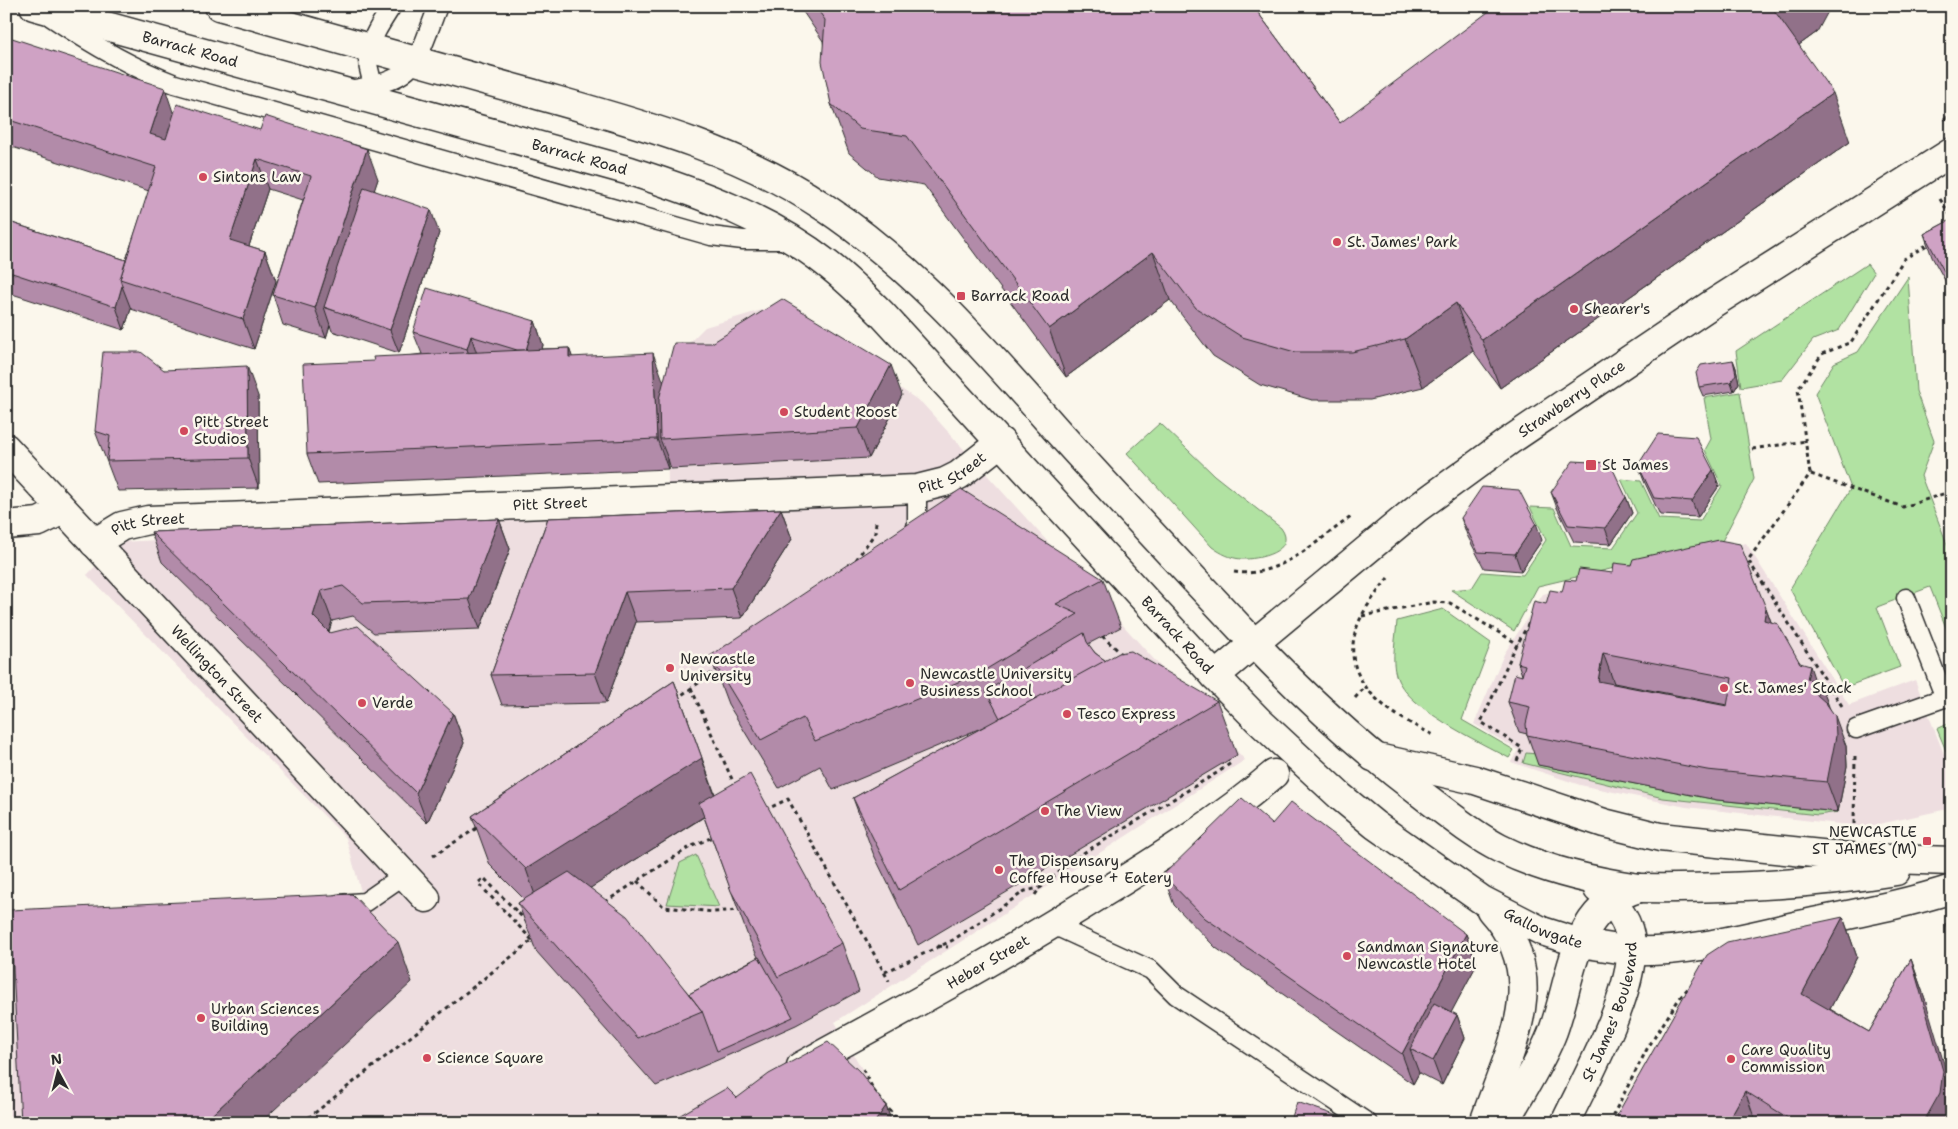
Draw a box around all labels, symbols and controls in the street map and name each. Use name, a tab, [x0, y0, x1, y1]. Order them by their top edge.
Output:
street label: Barrack Road	[140, 26, 241, 72]
street label: Barrack Road	[529, 134, 630, 180]
place label: Sintons Law	[213, 167, 301, 187]
marker: Sintons Law	[197, 171, 209, 183]
place label: St. James' Park	[1347, 232, 1458, 252]
marker: St. James' Park	[1331, 236, 1343, 248]
place label: Barrack Road	[971, 286, 1070, 306]
marker: Barrack Road	[955, 290, 967, 302]
place label: Shearer's	[1584, 299, 1650, 319]
marker: Shearer's	[1568, 303, 1580, 315]
street label: Strawberry Place	[1514, 355, 1629, 442]
place label: Student Roost	[794, 402, 897, 422]
marker: Student Roost	[778, 406, 790, 418]
place label: Pitt Street Studios	[194, 412, 269, 449]
marker: Pitt Street Studios	[178, 425, 190, 437]
street label: Pitt Street	[916, 447, 990, 498]
place label: St James	[1602, 455, 1669, 475]
marker: St James	[1584, 458, 1598, 472]
street label: Pitt Street	[512, 492, 588, 515]
street label: Pitt Street	[107, 509, 185, 540]
street label: Barrack Road	[1137, 592, 1218, 678]
street label: Wellington Street	[166, 621, 267, 727]
place label: Newcastle University	[680, 649, 755, 686]
marker: Newcastle University	[664, 662, 676, 674]
place label: Newcastle University Business School	[920, 664, 1072, 701]
marker: Newcastle University Business School	[904, 677, 916, 689]
place label: St. James' Stack	[1734, 678, 1852, 698]
marker: St. James' Stack	[1718, 682, 1730, 694]
place label: Verde	[372, 693, 413, 713]
marker: Verde	[356, 697, 368, 709]
place label: Tesco Express	[1077, 704, 1176, 724]
marker: Tesco Express	[1061, 708, 1073, 720]
place label: The View	[1055, 801, 1122, 821]
marker: The View	[1039, 805, 1051, 817]
place label: NEWCASTLE ST JAMES (M)	[1812, 822, 1917, 859]
marker: NEWCASTLE ST JAMES (M)	[1921, 835, 1933, 847]
place label: The Dispensary Coffee House + Eatery	[1009, 851, 1172, 888]
marker: The Dispensary Coffee House + Eatery	[993, 864, 1005, 876]
street label: Gallowgate	[1500, 903, 1585, 953]
street label: Heber Street	[943, 930, 1033, 994]
place label: Sandman Signature Newcastle Hotel	[1357, 937, 1499, 974]
street label: St James' Boulevard	[1577, 941, 1642, 1085]
marker: Sandman Signature Newcastle Hotel	[1341, 950, 1353, 962]
place label: Urban Sciences Building	[211, 999, 320, 1036]
marker: Urban Sciences Building	[195, 1012, 207, 1024]
place label: Care Quality Commission	[1741, 1040, 1831, 1077]
north arrow	[32, 1046, 82, 1096]
place label: Science Square	[437, 1048, 544, 1068]
text: N	[50, 1049, 63, 1069]
marker: Science Square	[421, 1052, 433, 1064]
marker: Care Quality Commission	[1725, 1053, 1737, 1065]

